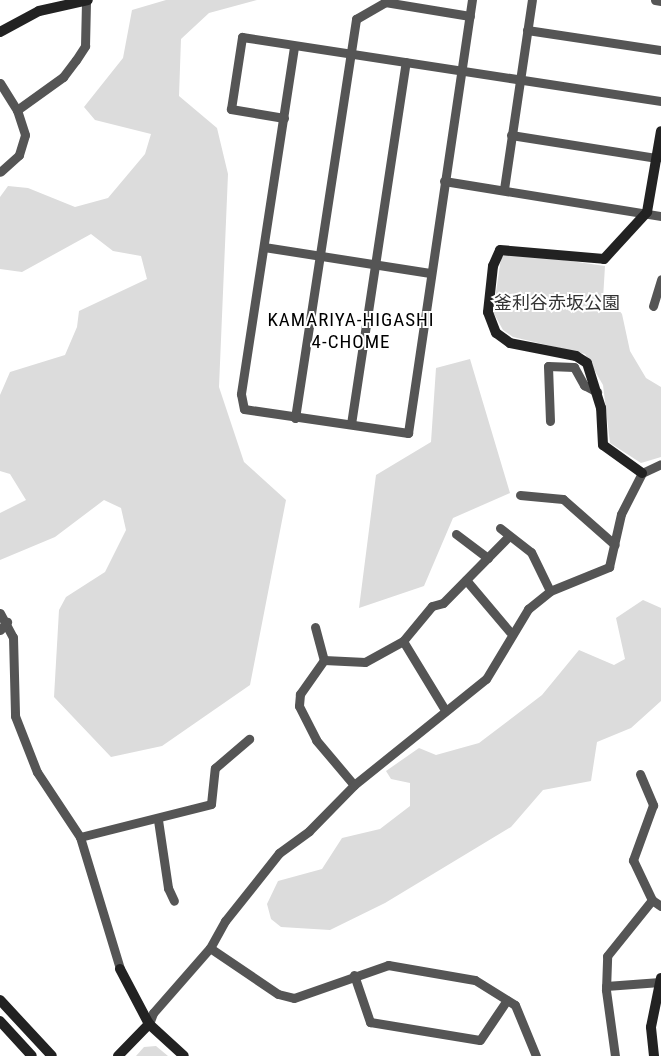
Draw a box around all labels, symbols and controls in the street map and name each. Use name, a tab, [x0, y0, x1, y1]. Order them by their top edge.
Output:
park label: 釜利谷赤坂公園	[494, 292, 620, 314]
district label: KAMARIYA-HIGASHI 4-CHOME	[265, 309, 437, 353]

